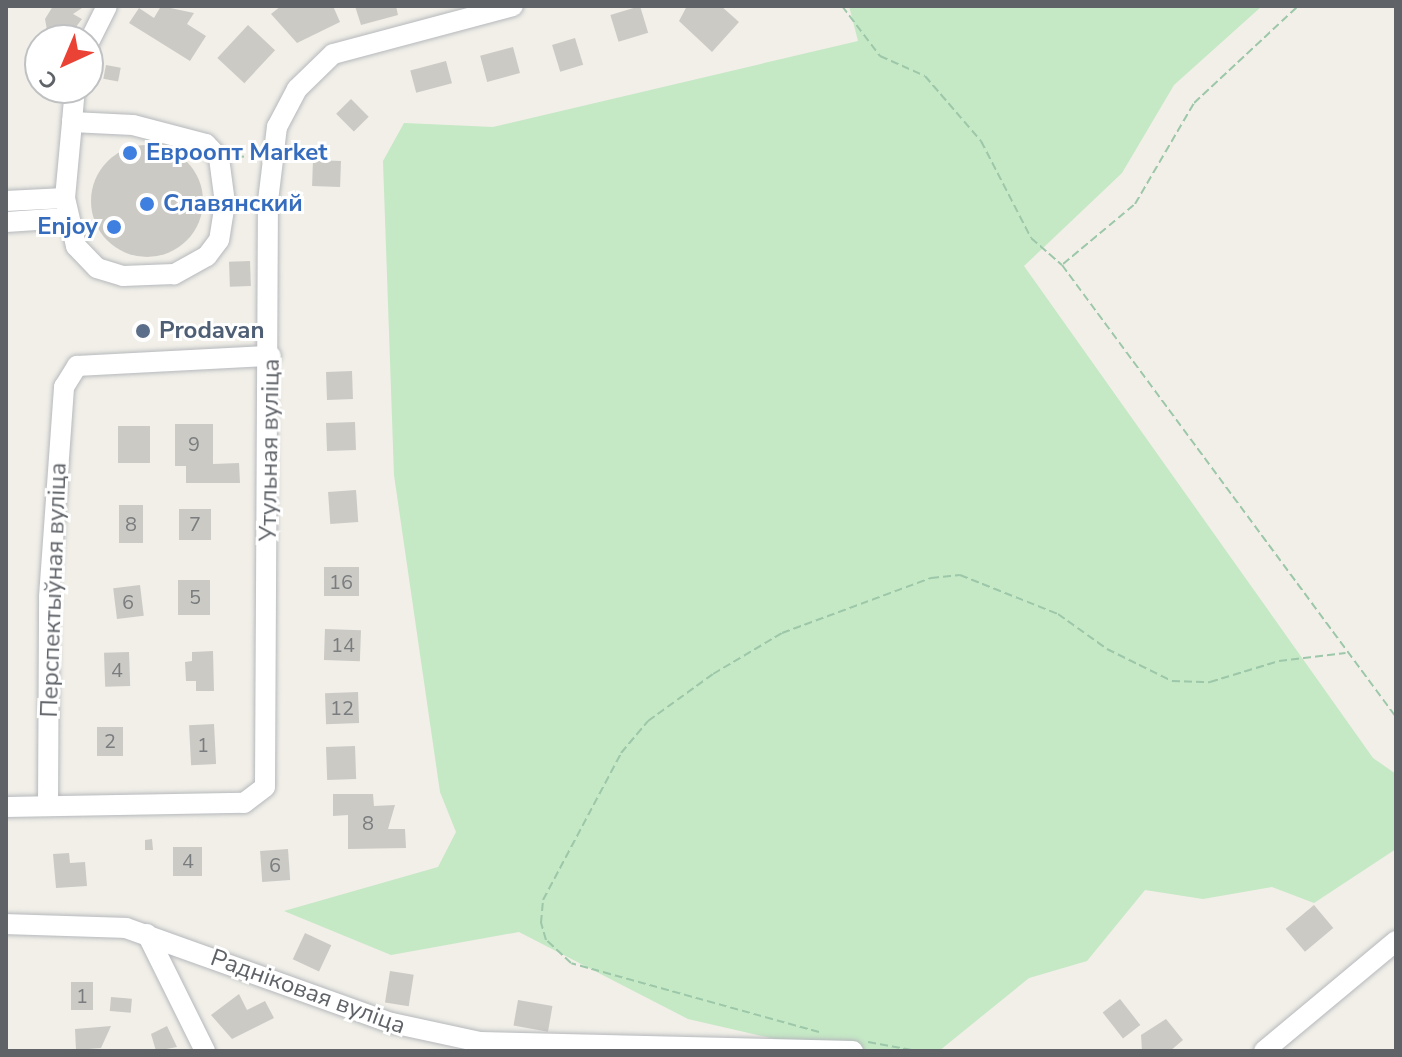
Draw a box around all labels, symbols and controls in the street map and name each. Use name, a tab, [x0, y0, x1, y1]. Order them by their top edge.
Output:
north arrow	[24, 24, 104, 104]
text: С	[33, 64, 65, 96]
place label: Евроопт Market	[146, 139, 328, 167]
marker: Евроопт Market	[121, 144, 139, 162]
place label: Славянский	[163, 190, 303, 218]
marker: Славянский	[138, 195, 156, 213]
place label: Enjoy	[37, 213, 98, 241]
marker: Enjoy	[105, 218, 123, 236]
place label: Prodavan	[159, 317, 264, 345]
marker: Prodavan	[134, 322, 152, 340]
street label: Утульная вуліца	[254, 358, 286, 542]
house number: 9	[188, 432, 200, 456]
street label: Перспектыўная вуліца	[35, 462, 73, 718]
house number: 8	[125, 512, 137, 536]
house number: 7	[189, 512, 201, 536]
house number: 16	[329, 570, 353, 594]
house number: 5	[189, 585, 201, 609]
house number: 6	[122, 590, 134, 614]
house number: 14	[331, 633, 355, 657]
house number: 4	[111, 658, 123, 682]
house number: 12	[330, 696, 354, 720]
house number: 2	[104, 729, 116, 753]
house number: 1	[197, 733, 209, 757]
house number: 8	[362, 811, 374, 835]
house number: 4	[182, 849, 194, 873]
house number: 6	[269, 853, 281, 877]
street label: Радніковая вуліца	[207, 943, 409, 1041]
house number: 1	[76, 984, 88, 1008]

